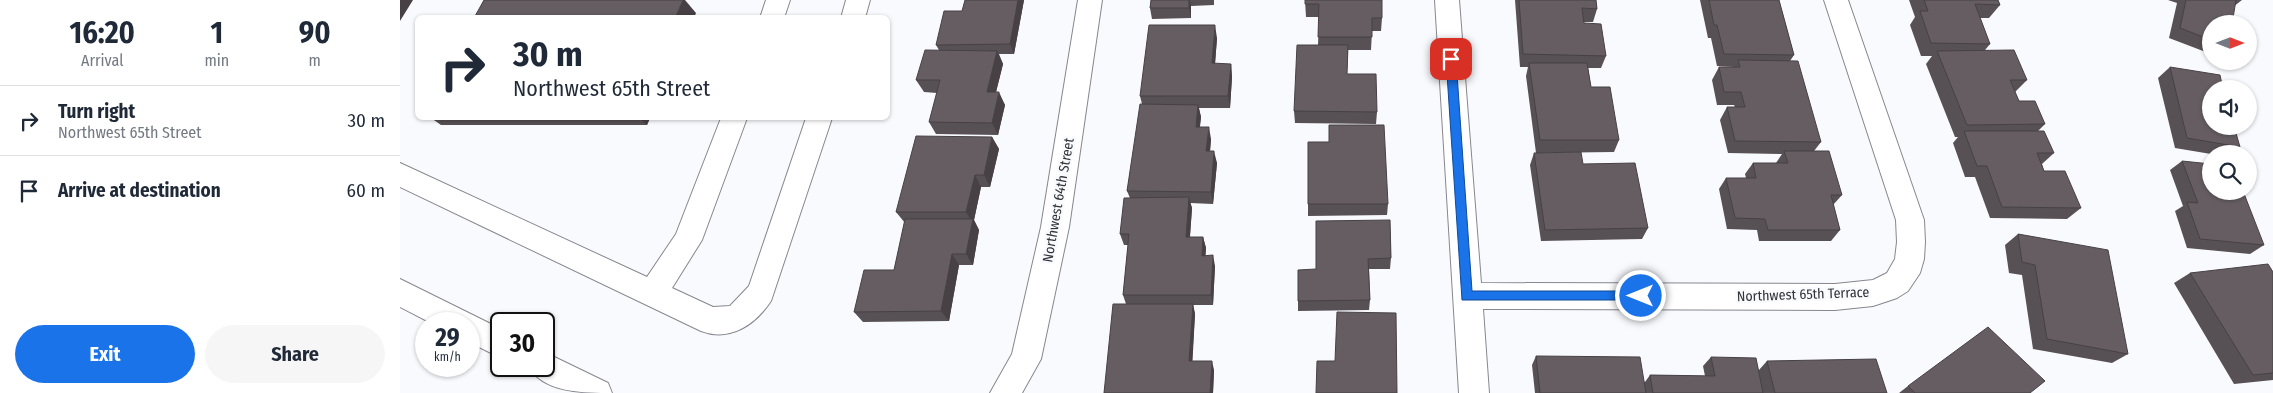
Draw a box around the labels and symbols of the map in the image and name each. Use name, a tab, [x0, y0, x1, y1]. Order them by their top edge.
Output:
north arrow	[2202, 15, 2258, 70]
pin	[1430, 38, 1472, 80]
street label: Northwest 64th Street	[1039, 136, 1078, 264]
position arrow	[1614, 269, 1666, 321]
street label: Northwest 65th Terrace	[1736, 284, 1870, 305]
speed limit sign: 30	[490, 312, 555, 377]

